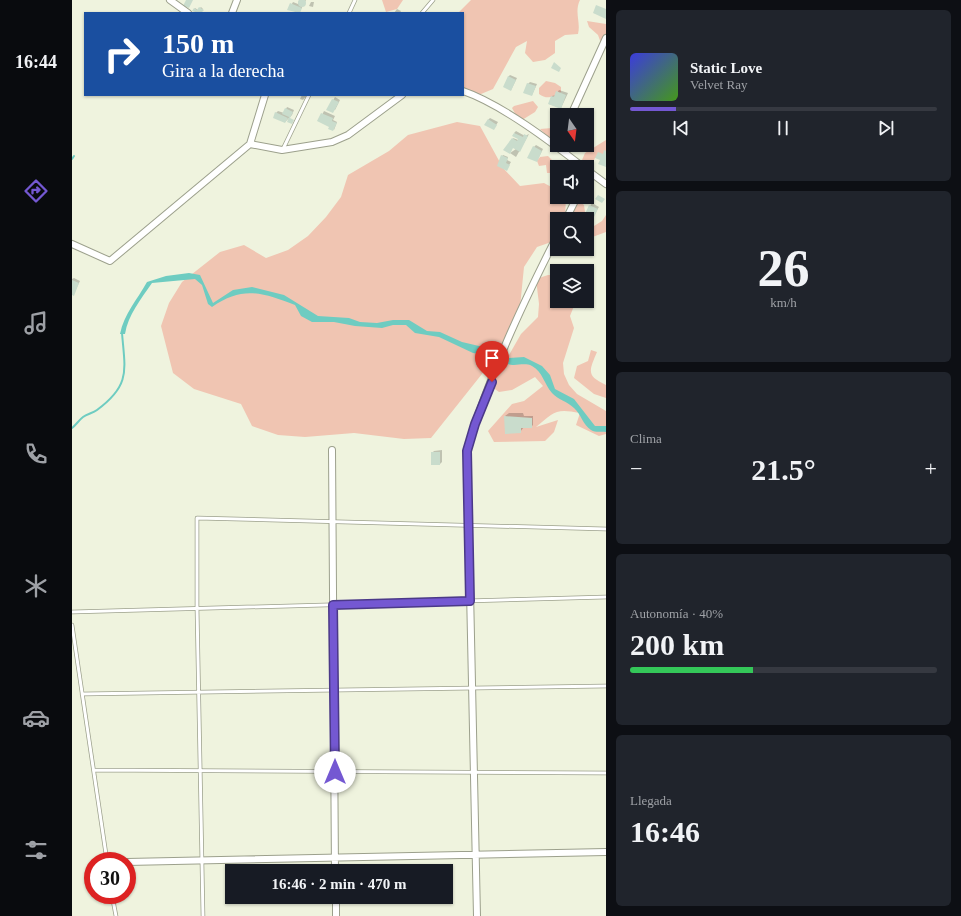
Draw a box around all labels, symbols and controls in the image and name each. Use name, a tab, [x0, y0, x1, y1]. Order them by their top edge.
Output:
icon: right	[96, 28, 148, 80]
text: 150 m	[162, 28, 234, 59]
text: 16:44	[15, 52, 57, 72]
text: Static Love	[690, 60, 762, 76]
text: Gira a la derecha	[162, 61, 284, 81]
text: Velvet Ray	[690, 77, 747, 92]
north arrow	[550, 108, 594, 152]
map controls	[550, 108, 594, 308]
icon: previous	[670, 117, 692, 139]
icon: pause	[772, 117, 794, 139]
icon: next	[875, 117, 897, 139]
button: sound	[550, 160, 594, 204]
icon: directions	[22, 177, 50, 205]
button: search	[550, 212, 594, 256]
text: 26	[758, 240, 810, 297]
button: layers	[550, 264, 594, 308]
text: km/h	[770, 295, 797, 310]
icon: music	[22, 309, 50, 337]
pin	[475, 341, 509, 382]
icon: arrive	[481, 347, 503, 369]
text: Clima	[630, 431, 662, 446]
icon: phone	[22, 440, 50, 468]
text: 21.5°	[751, 453, 816, 486]
text: −	[630, 456, 642, 481]
text: +	[925, 456, 937, 481]
icon: climate	[22, 572, 50, 600]
text: Autonomía · 40%	[630, 606, 723, 621]
text: 200 km	[630, 628, 724, 661]
icon: car	[22, 704, 50, 732]
position arrow	[314, 751, 356, 793]
text: Llegada	[630, 793, 672, 808]
text: 16:46	[630, 815, 700, 848]
icon: filters	[22, 836, 50, 864]
speed limit sign: 30	[84, 852, 136, 904]
text: 16:46 · 2 min · 470 m	[272, 876, 407, 892]

